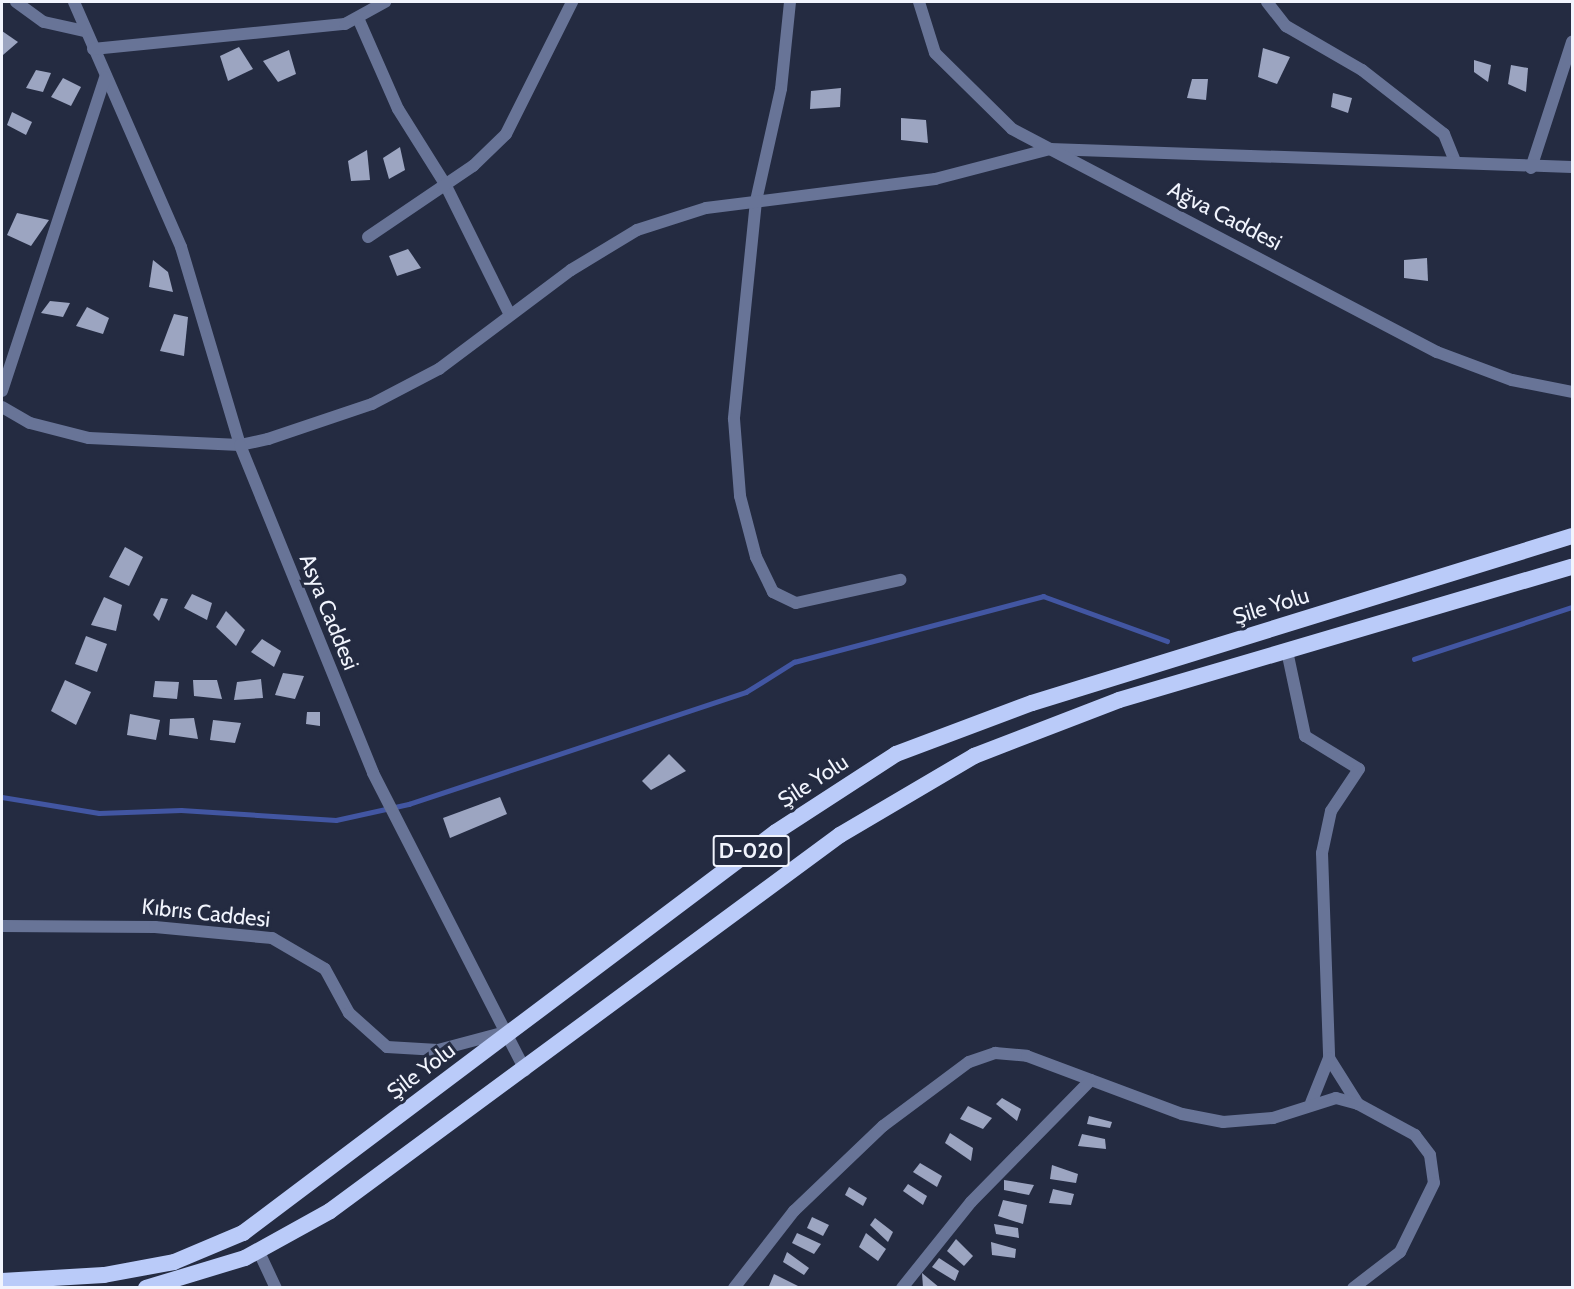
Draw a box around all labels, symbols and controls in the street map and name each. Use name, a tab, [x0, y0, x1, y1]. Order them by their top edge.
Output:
street label: Ağva Caddesi	[1164, 176, 1286, 256]
street label: Asya Caddesi	[294, 550, 364, 674]
street label: Şile Yolu	[1230, 582, 1312, 630]
street label: Şile Yolu	[773, 749, 853, 813]
road number: D-020	[712, 833, 790, 869]
street label: Kıbrıs Caddesi	[140, 893, 272, 933]
street label: Şile Yolu	[382, 1037, 460, 1105]

